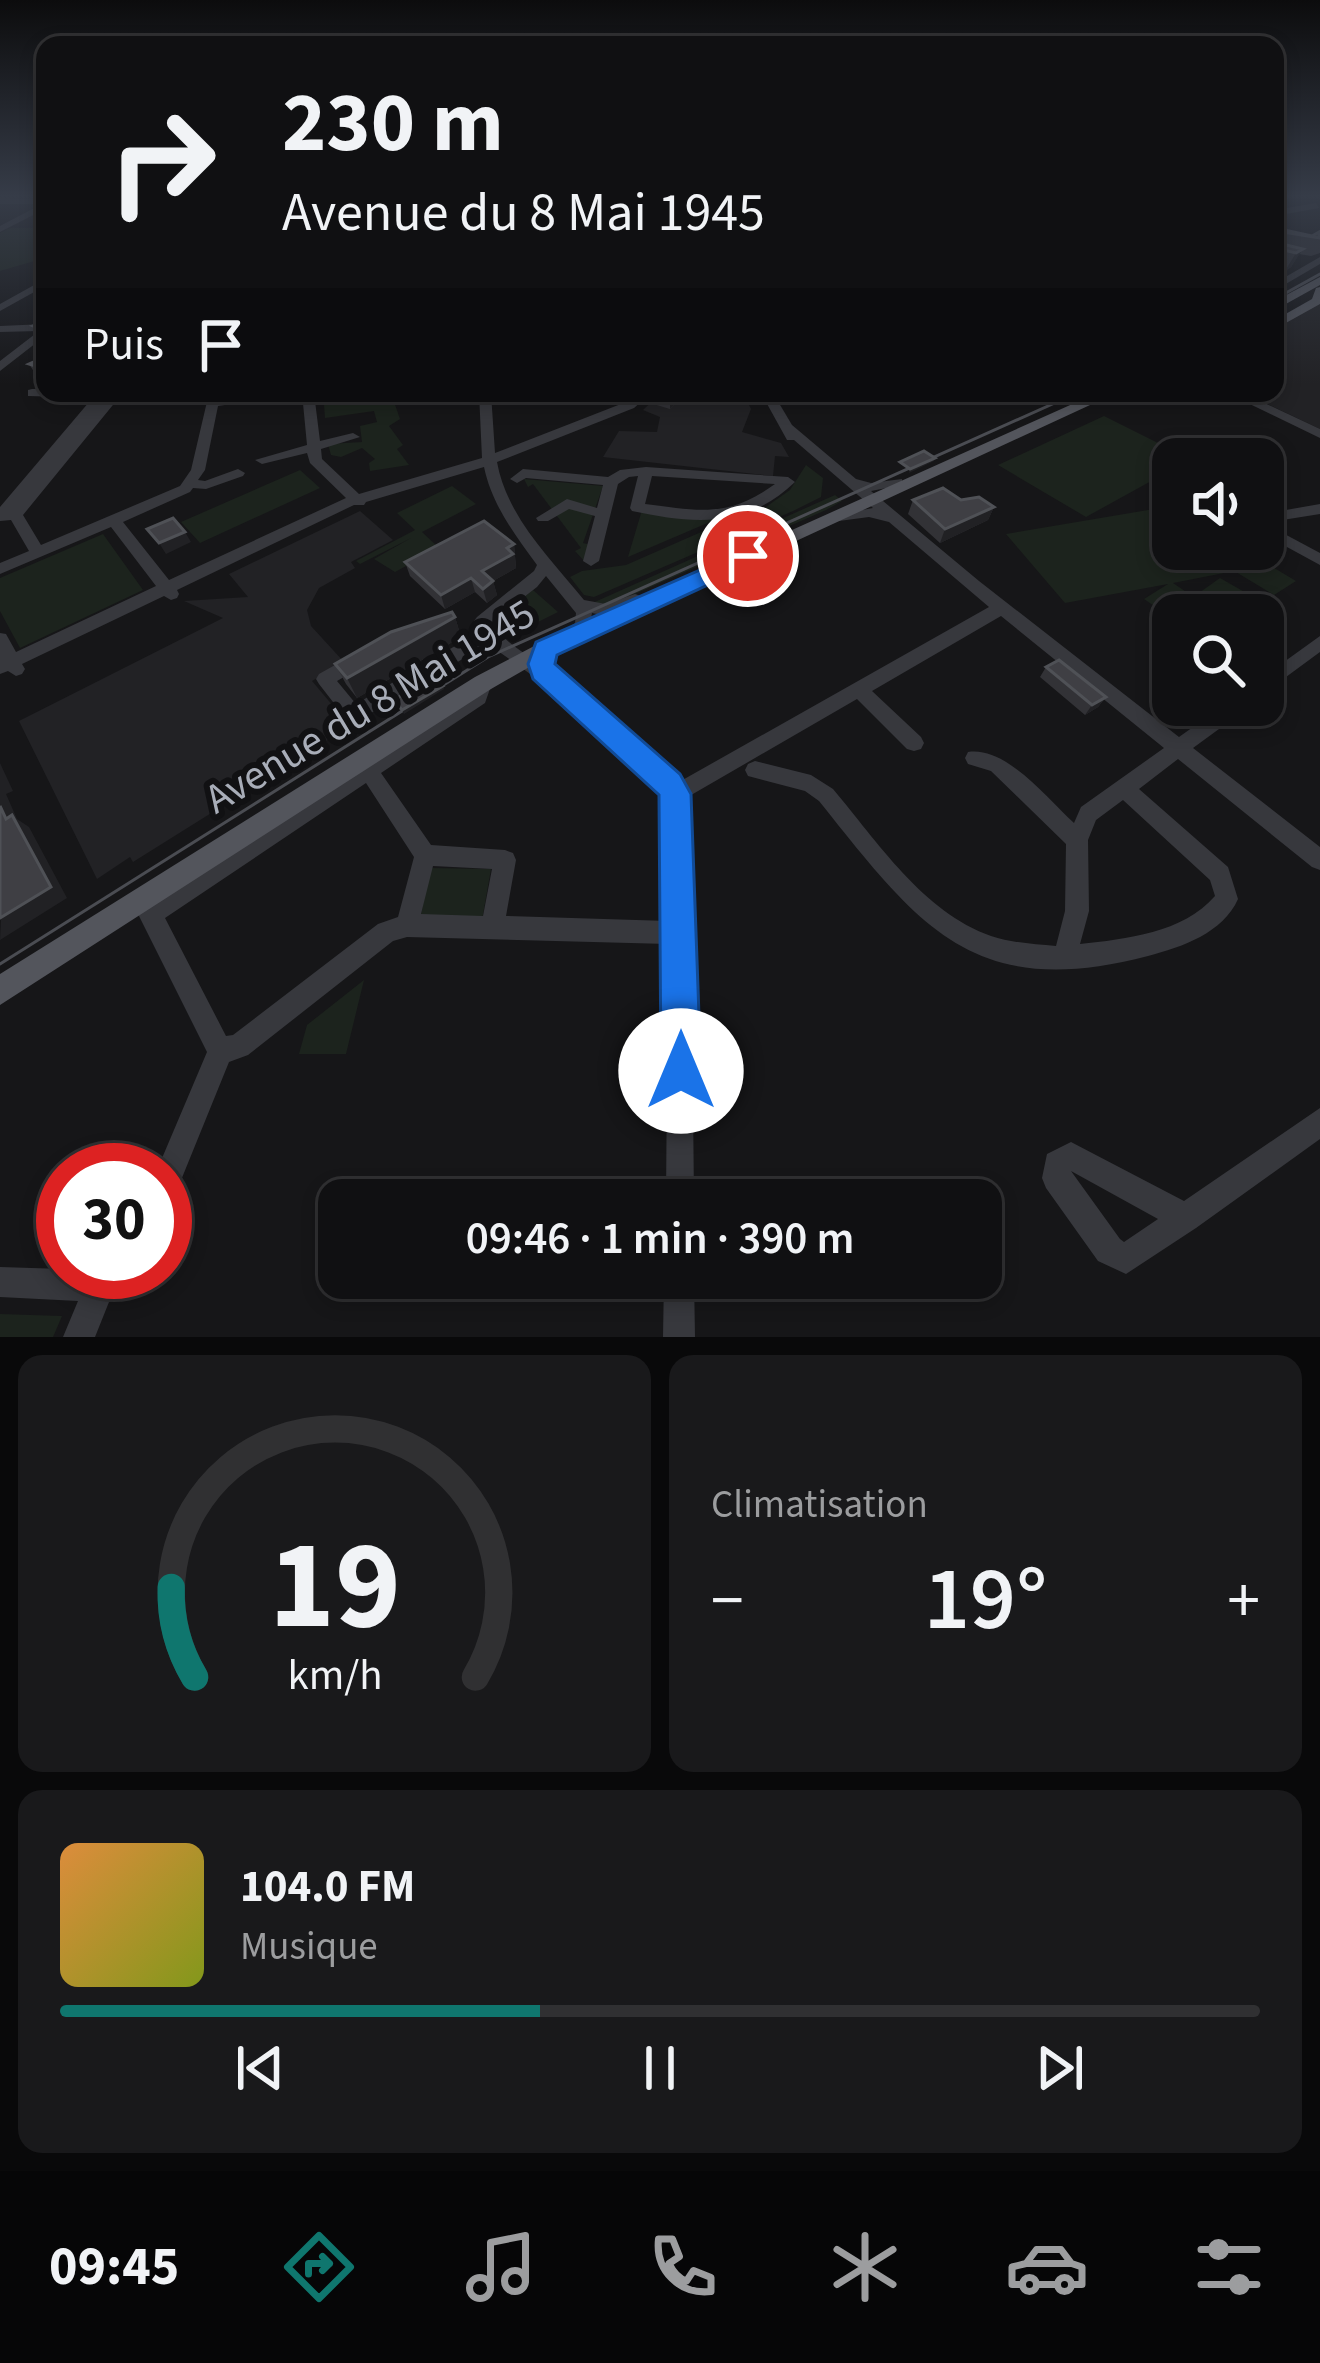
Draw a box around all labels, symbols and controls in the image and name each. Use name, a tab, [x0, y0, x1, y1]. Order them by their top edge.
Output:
text: 230 m	[282, 64, 504, 184]
icon: right	[84, 84, 240, 240]
text: Avenue du 8 Mai 1945	[282, 175, 765, 252]
icon: arrive	[188, 312, 254, 378]
text: Puis	[84, 313, 164, 377]
map controls	[1152, 438, 1284, 726]
button: sound	[1152, 438, 1284, 570]
pin	[697, 505, 799, 607]
icon: arrive	[715, 523, 781, 589]
street label: Avenue du 8 Mai 1945	[194, 584, 546, 829]
button: search	[1152, 594, 1284, 726]
position arrow	[618, 1008, 744, 1134]
speed limit sign: 30	[36, 1143, 192, 1299]
text: 09:46 · 1 min · 390 m	[466, 1207, 854, 1271]
text: Climatisation	[711, 1477, 928, 1533]
text: 19	[269, 1498, 400, 1676]
text: 19°	[924, 1536, 1047, 1664]
text: −	[711, 1554, 744, 1648]
text: +	[1227, 1554, 1260, 1648]
text: km/h	[287, 1644, 382, 1705]
text: 104.0 FM	[240, 1855, 415, 1919]
text: Musique	[240, 1919, 378, 1975]
icon: previous	[227, 2035, 293, 2101]
icon: pause	[627, 2035, 693, 2101]
icon: next	[1027, 2035, 1093, 2101]
icon: directions	[277, 2225, 361, 2309]
icon: music	[459, 2225, 543, 2309]
icon: phone	[641, 2225, 725, 2309]
icon: climate	[823, 2225, 907, 2309]
icon: car	[1005, 2225, 1089, 2309]
icon: filters	[1187, 2225, 1271, 2309]
text: 09:45	[49, 2229, 179, 2306]

